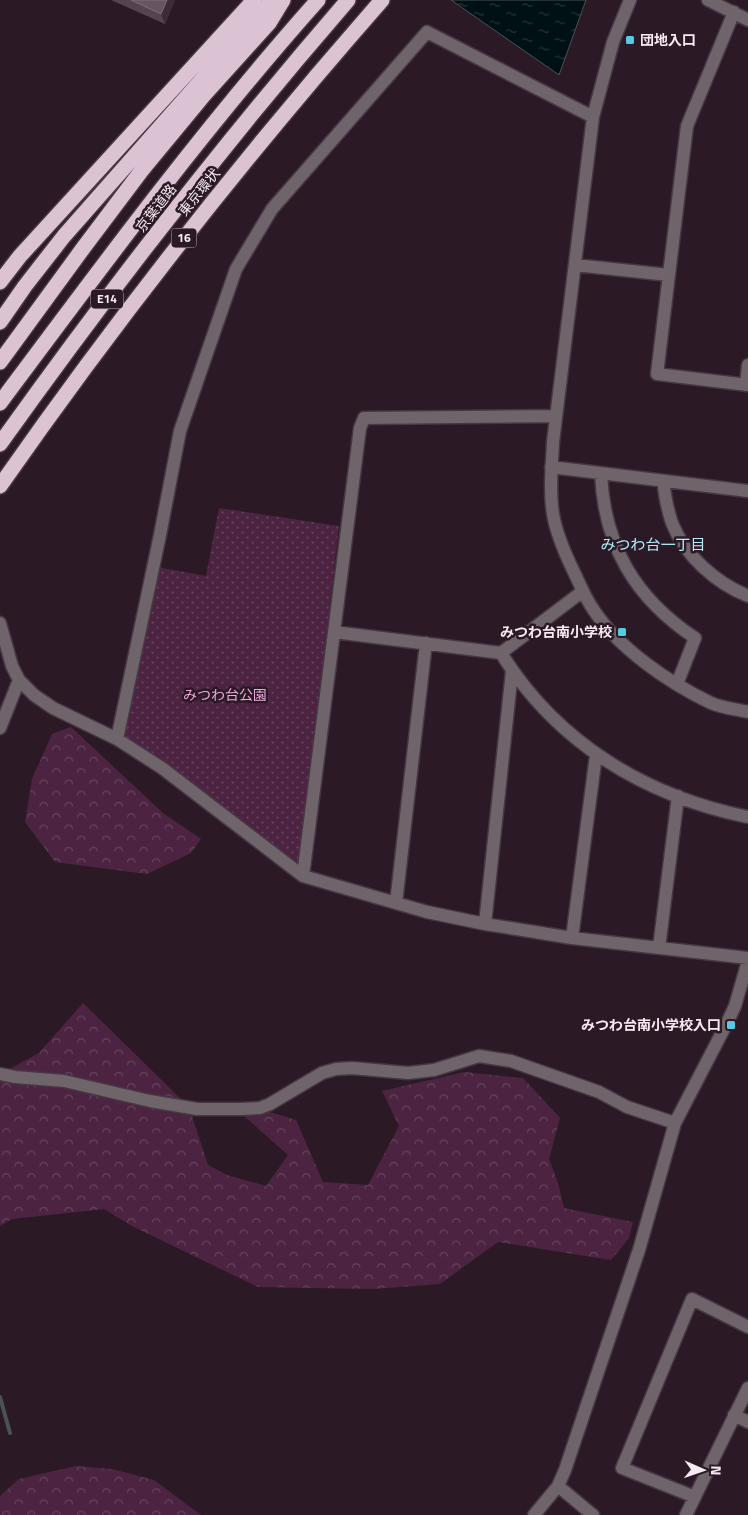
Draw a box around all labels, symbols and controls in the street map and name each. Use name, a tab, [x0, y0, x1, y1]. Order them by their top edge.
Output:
place label: 団地入口	[640, 29, 696, 50]
marker: 団地入口	[624, 34, 636, 46]
street label: 東京環状	[173, 163, 224, 220]
street label: 京葉道路	[130, 179, 181, 236]
road number: 16	[172, 228, 196, 248]
road number: E14	[91, 290, 123, 308]
district label: みつわ台一丁目	[600, 533, 706, 556]
place label: みつわ台南小学校	[500, 621, 612, 642]
marker: みつわ台南小学校	[616, 626, 628, 638]
park label: みつわ台公園	[183, 684, 267, 705]
place label: みつわ台南小学校入口	[581, 1014, 721, 1035]
marker: みつわ台南小学校入口	[725, 1019, 737, 1031]
north arrow	[678, 1445, 728, 1495]
text: N	[706, 1465, 727, 1476]

